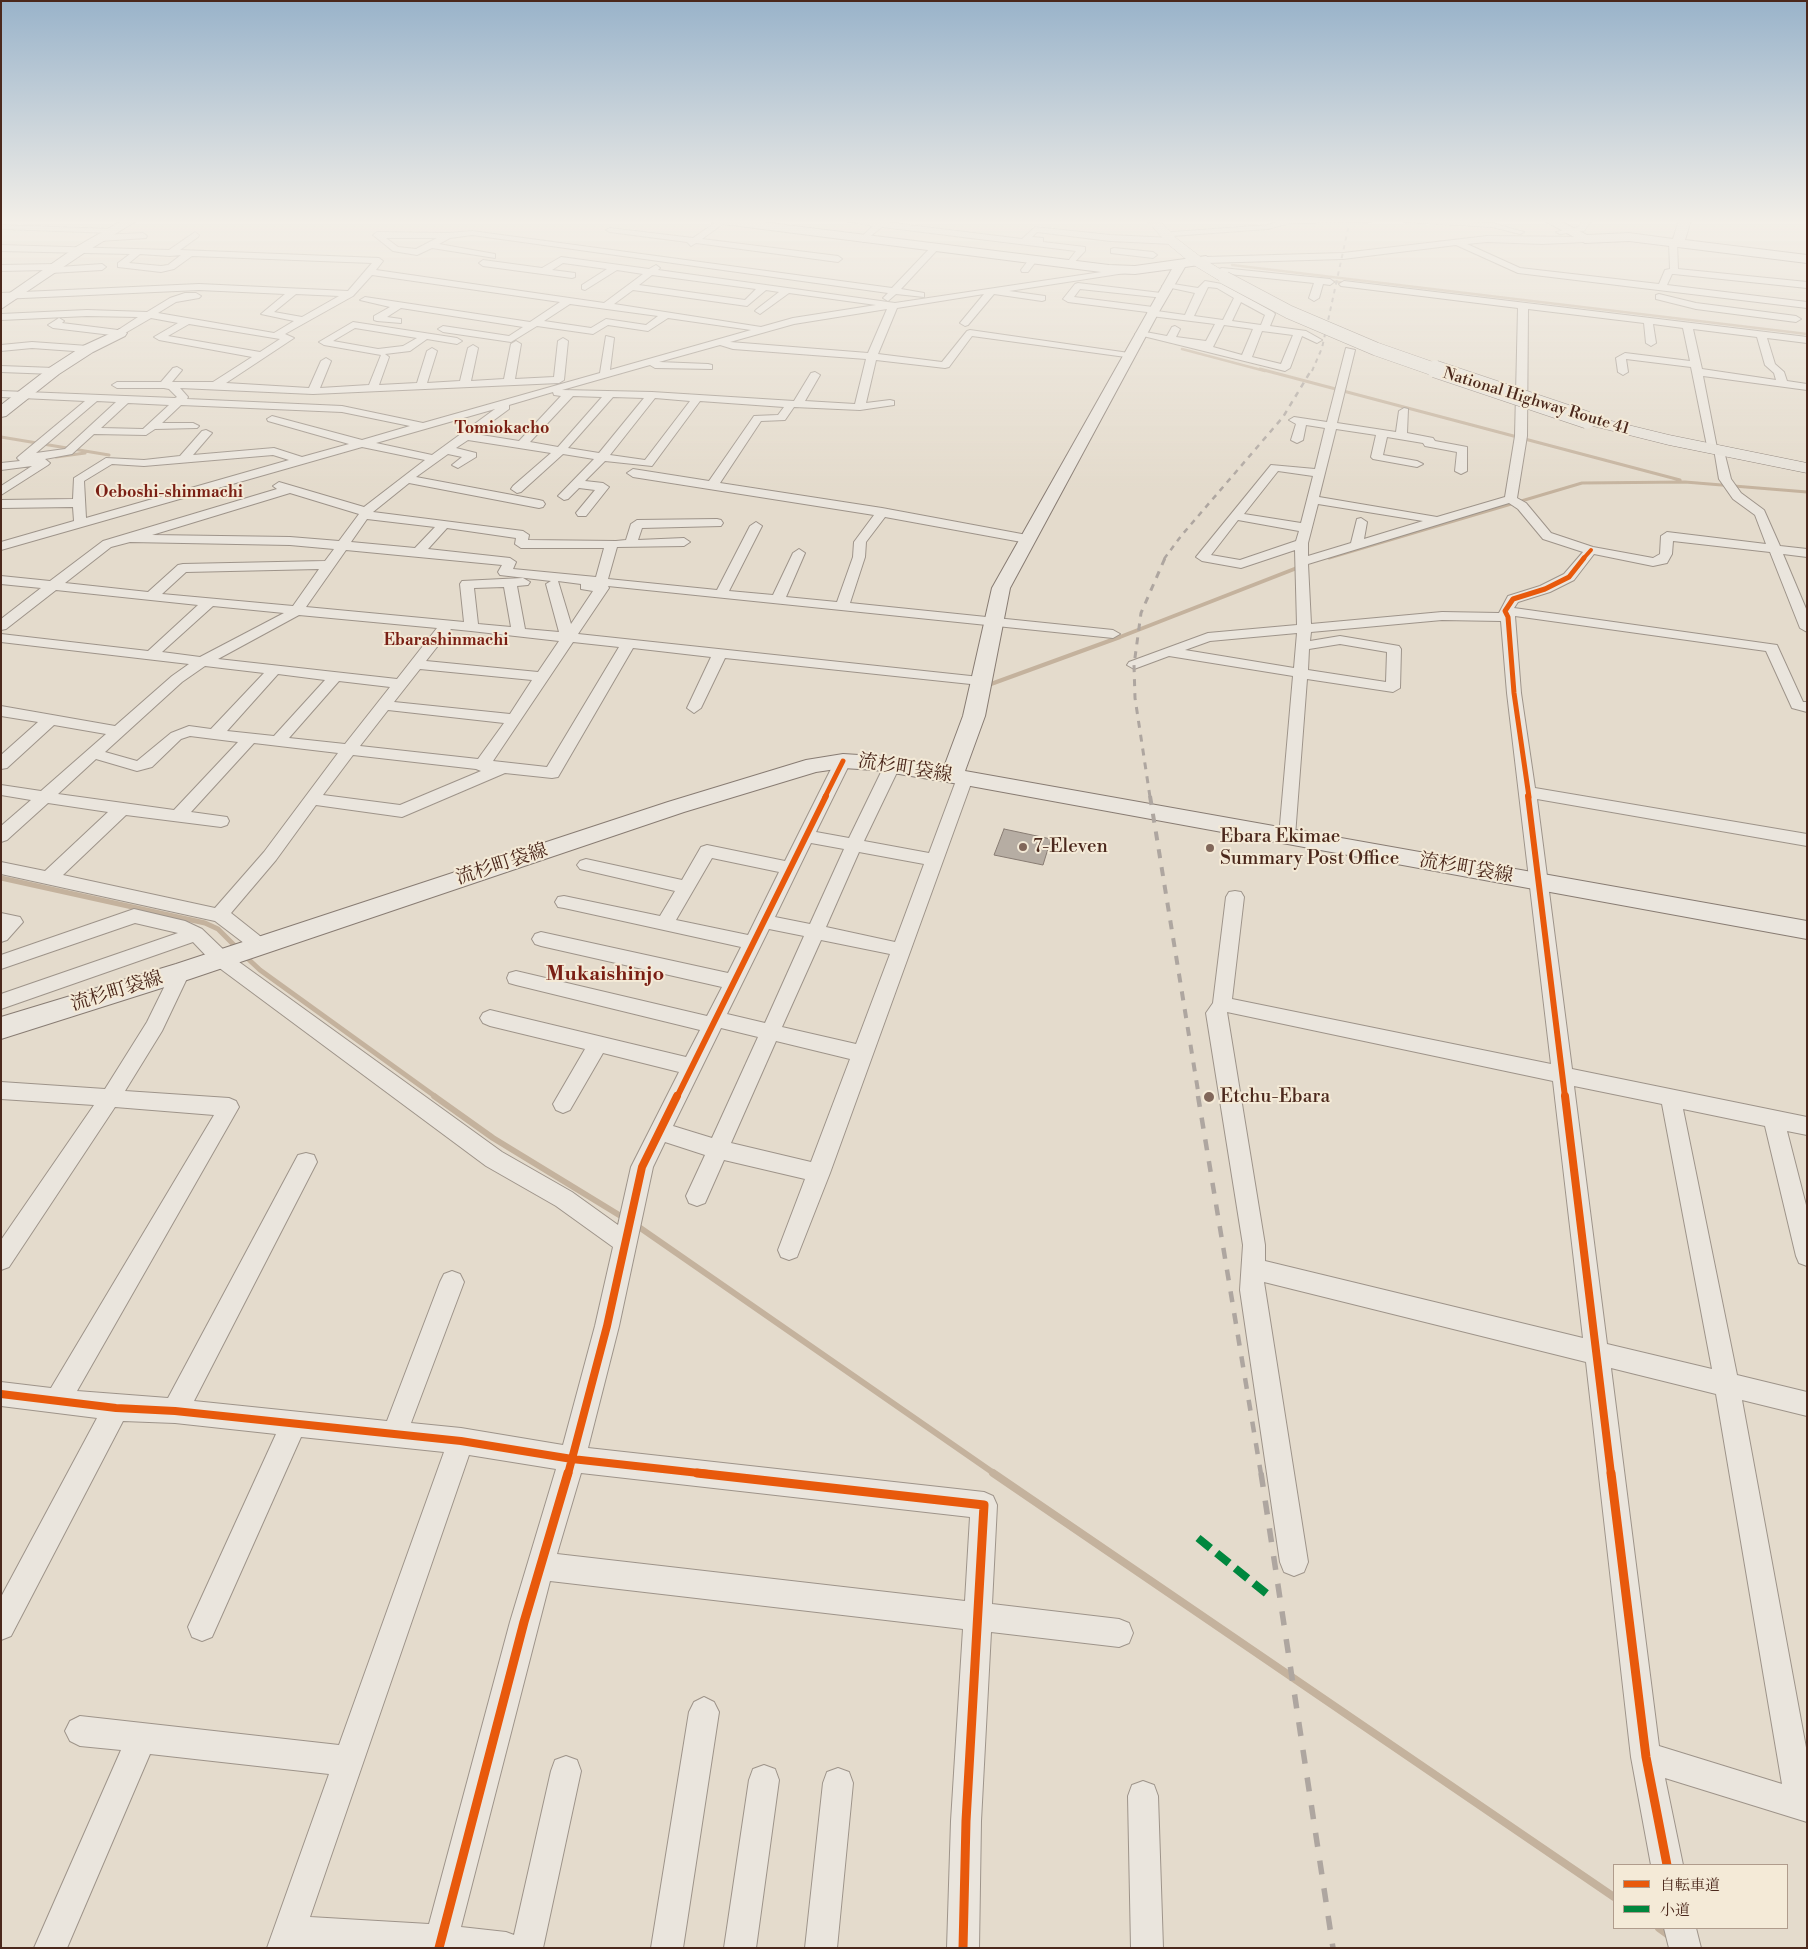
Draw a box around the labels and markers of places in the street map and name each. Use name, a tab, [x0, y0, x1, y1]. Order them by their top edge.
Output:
place label: Ebara Ekimae Summary Post Office	[1220, 826, 1399, 870]
place label: 7-Eleven	[1033, 836, 1108, 858]
marker: 7-Eleven	[1017, 841, 1029, 853]
marker: Ebara Ekimae Summary Post Office	[1204, 842, 1216, 854]
place label: Etchu-Ebara	[1220, 1086, 1330, 1108]
marker: Etchu-Ebara	[1202, 1090, 1216, 1104]

